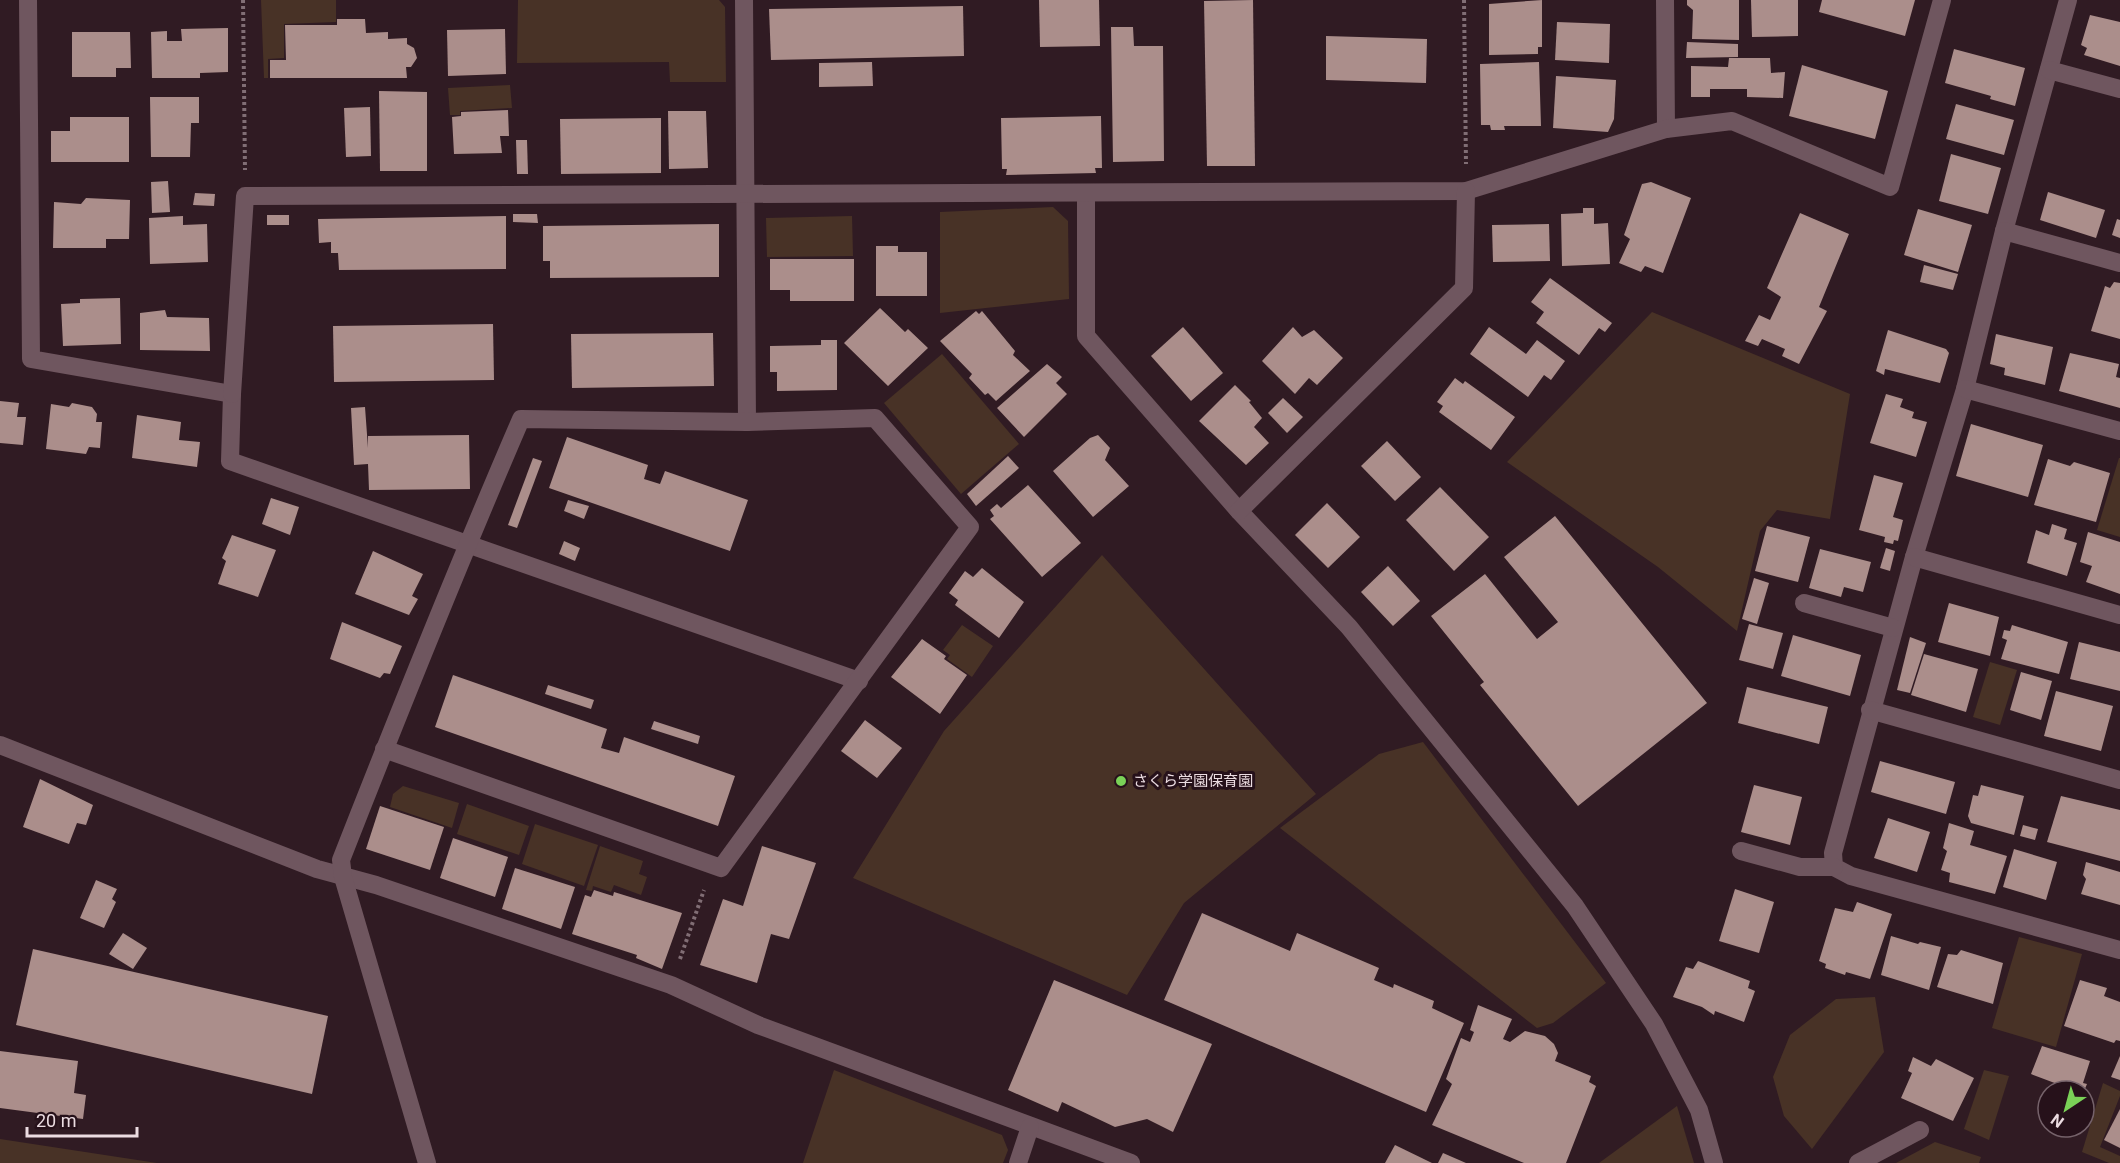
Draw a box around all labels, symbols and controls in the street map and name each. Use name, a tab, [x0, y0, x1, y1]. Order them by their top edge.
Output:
place label: さくら学園保育園	[1133, 772, 1253, 790]
marker: さくら学園保育園	[1114, 774, 1128, 788]
north arrow	[2036, 1079, 2096, 1139]
scale bar	[27, 1100, 136, 1138]
text: 20 m	[36, 1110, 76, 1131]
text: N	[2047, 1110, 2068, 1132]

